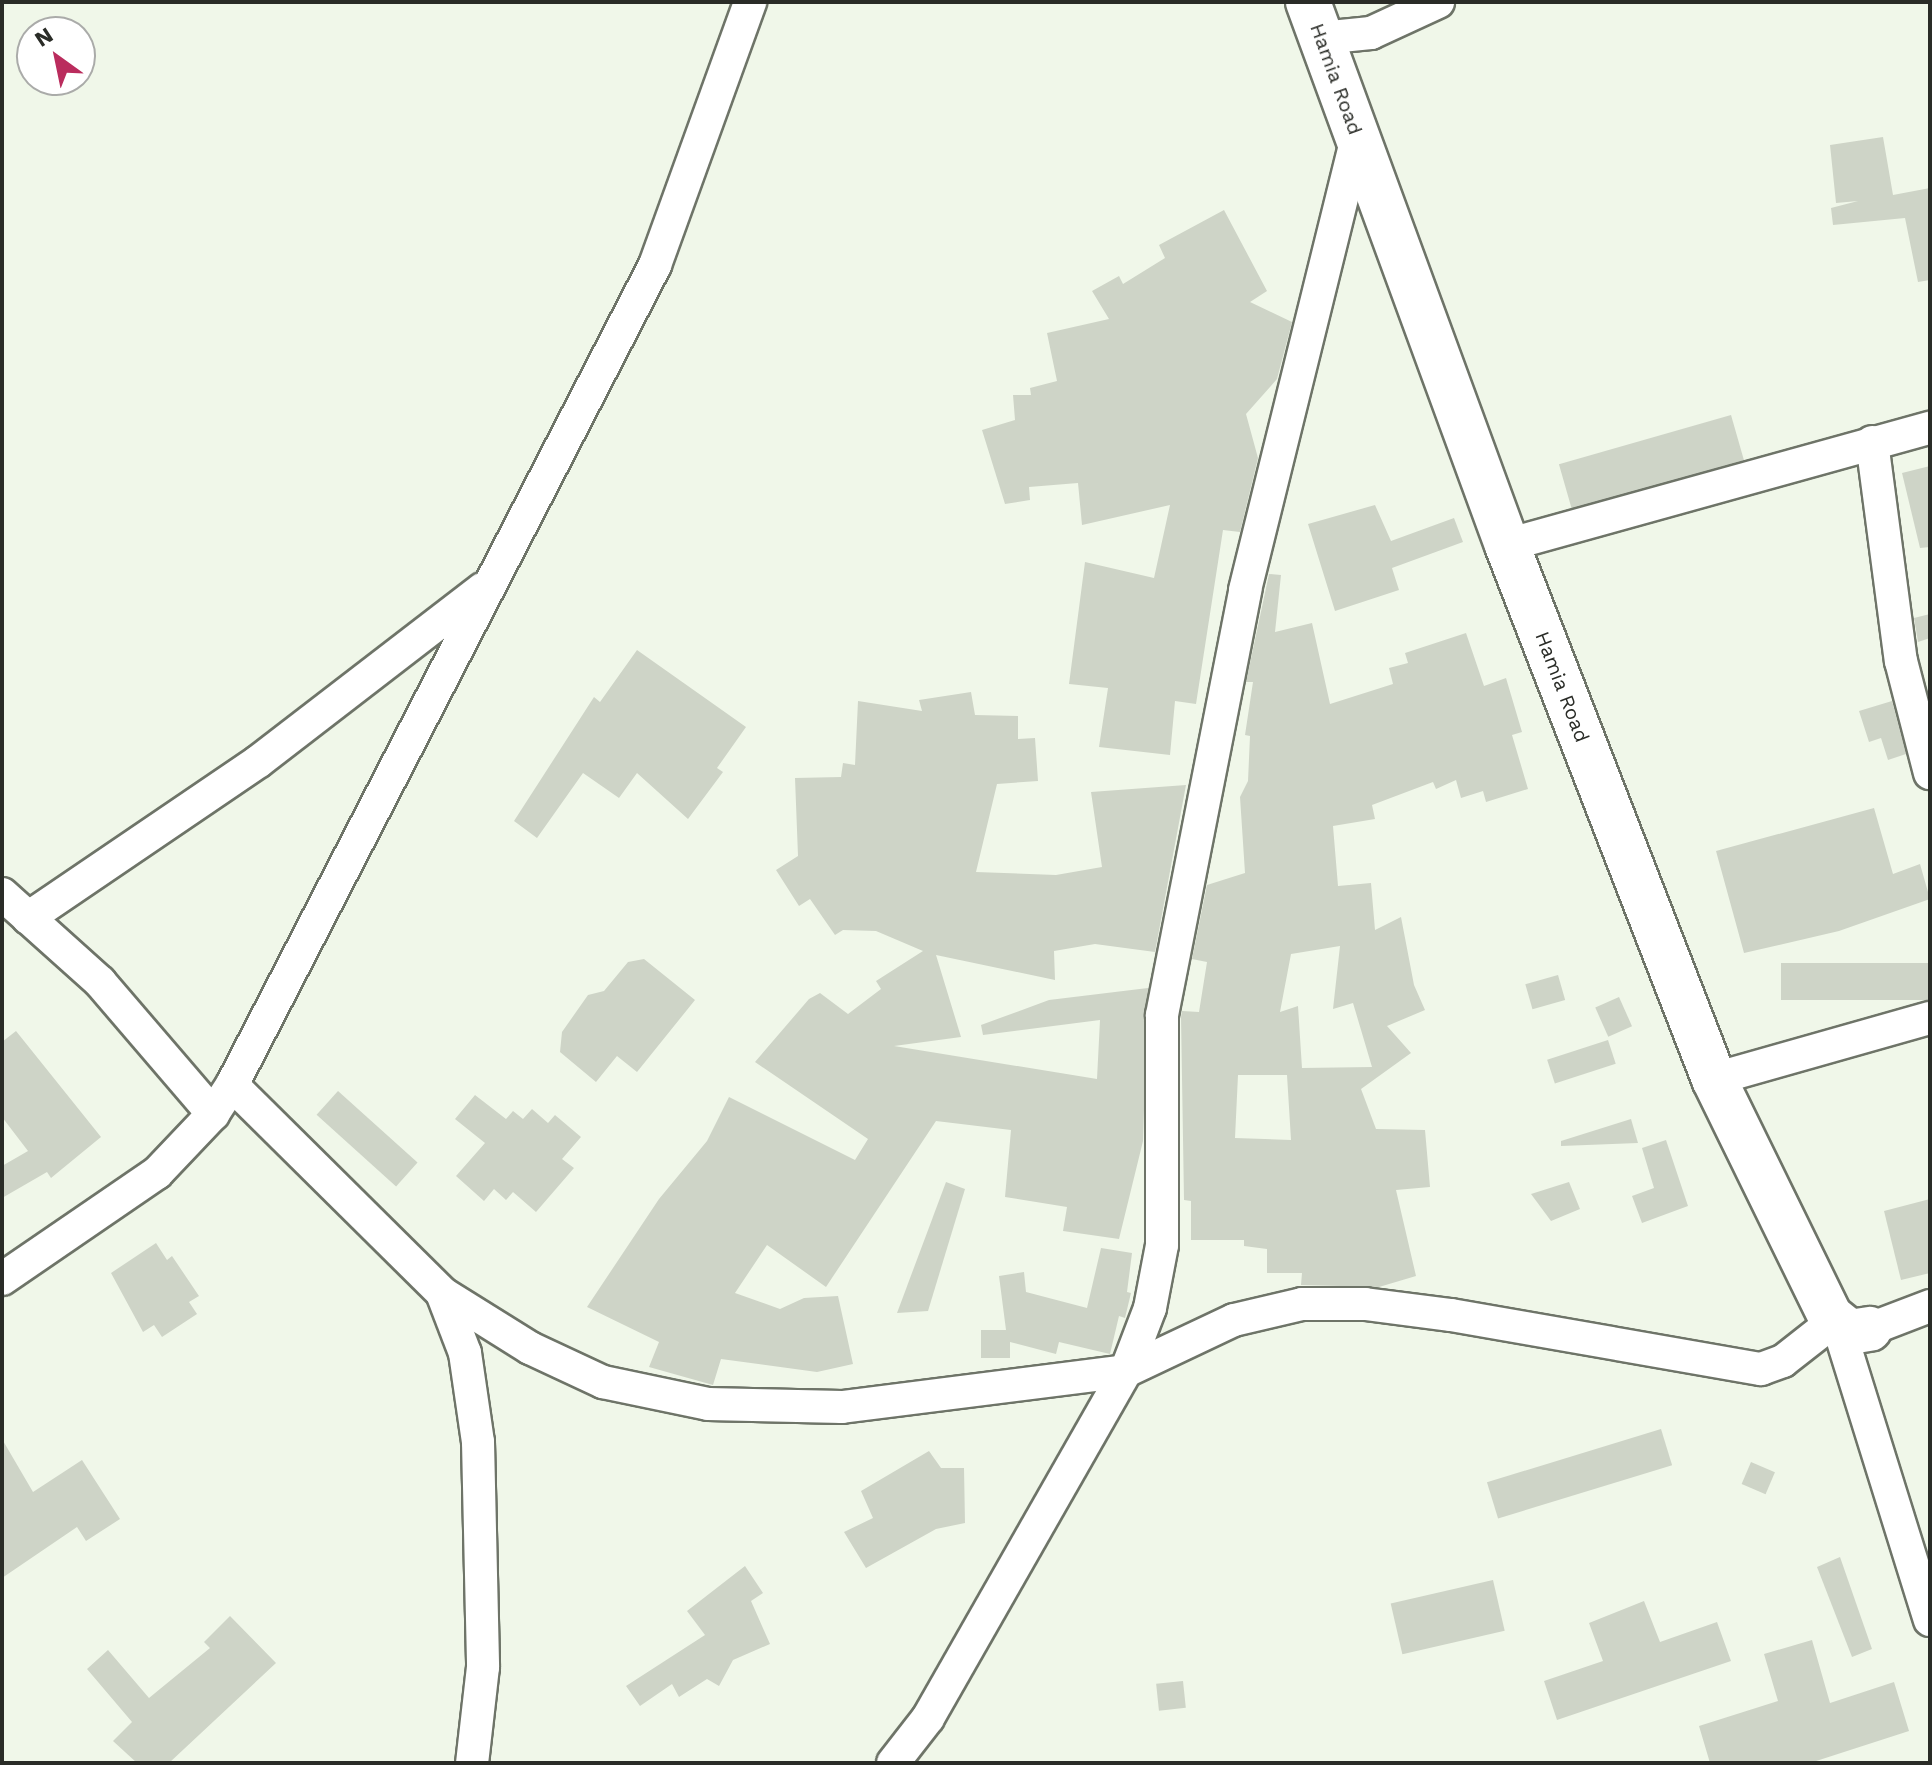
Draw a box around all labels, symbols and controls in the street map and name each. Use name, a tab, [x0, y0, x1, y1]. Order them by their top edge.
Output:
north arrow	[16, 16, 96, 96]
street label: Hamia Road	[1305, 20, 1367, 138]
text: N	[30, 22, 57, 52]
street label: Hamia Road	[1530, 628, 1594, 746]

